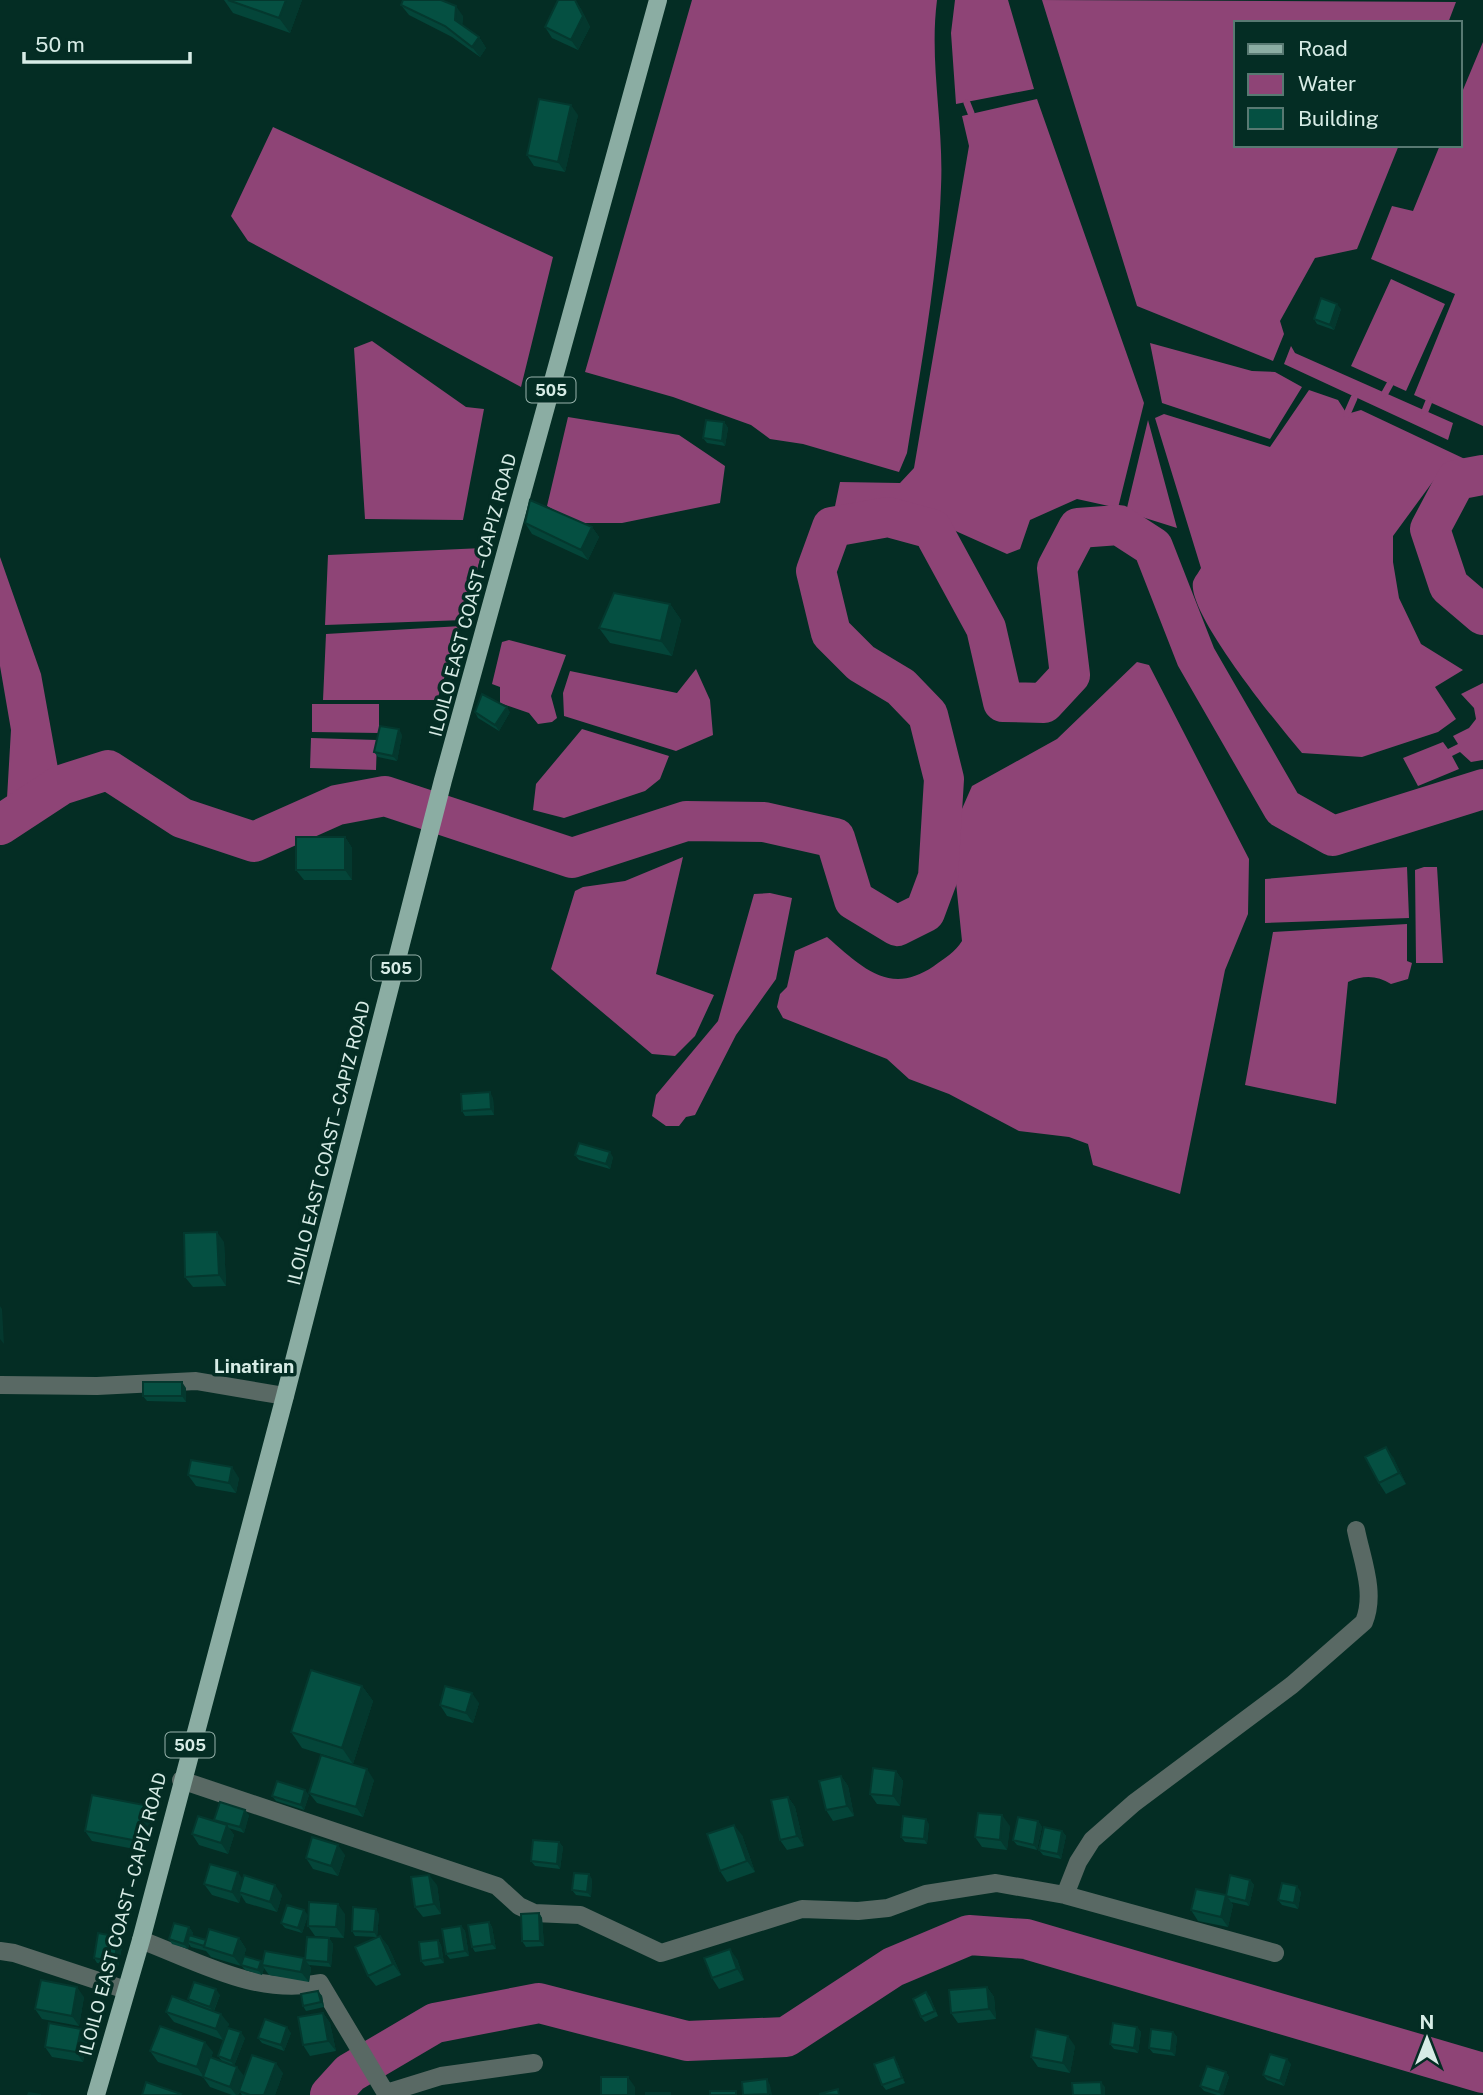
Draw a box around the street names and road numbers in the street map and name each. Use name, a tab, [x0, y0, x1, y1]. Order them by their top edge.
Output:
road number: 505	[526, 378, 576, 402]
street label: ILOILO EAST COAST – CAPIZ ROAD	[425, 451, 520, 739]
road number: 505	[372, 956, 420, 980]
street label: ILOILO EAST COAST – CAPIZ ROAD	[283, 999, 374, 1287]
road number: 505	[166, 1732, 214, 1758]
street label: ILOILO EAST COAST – CAPIZ ROAD	[75, 1770, 170, 2058]

